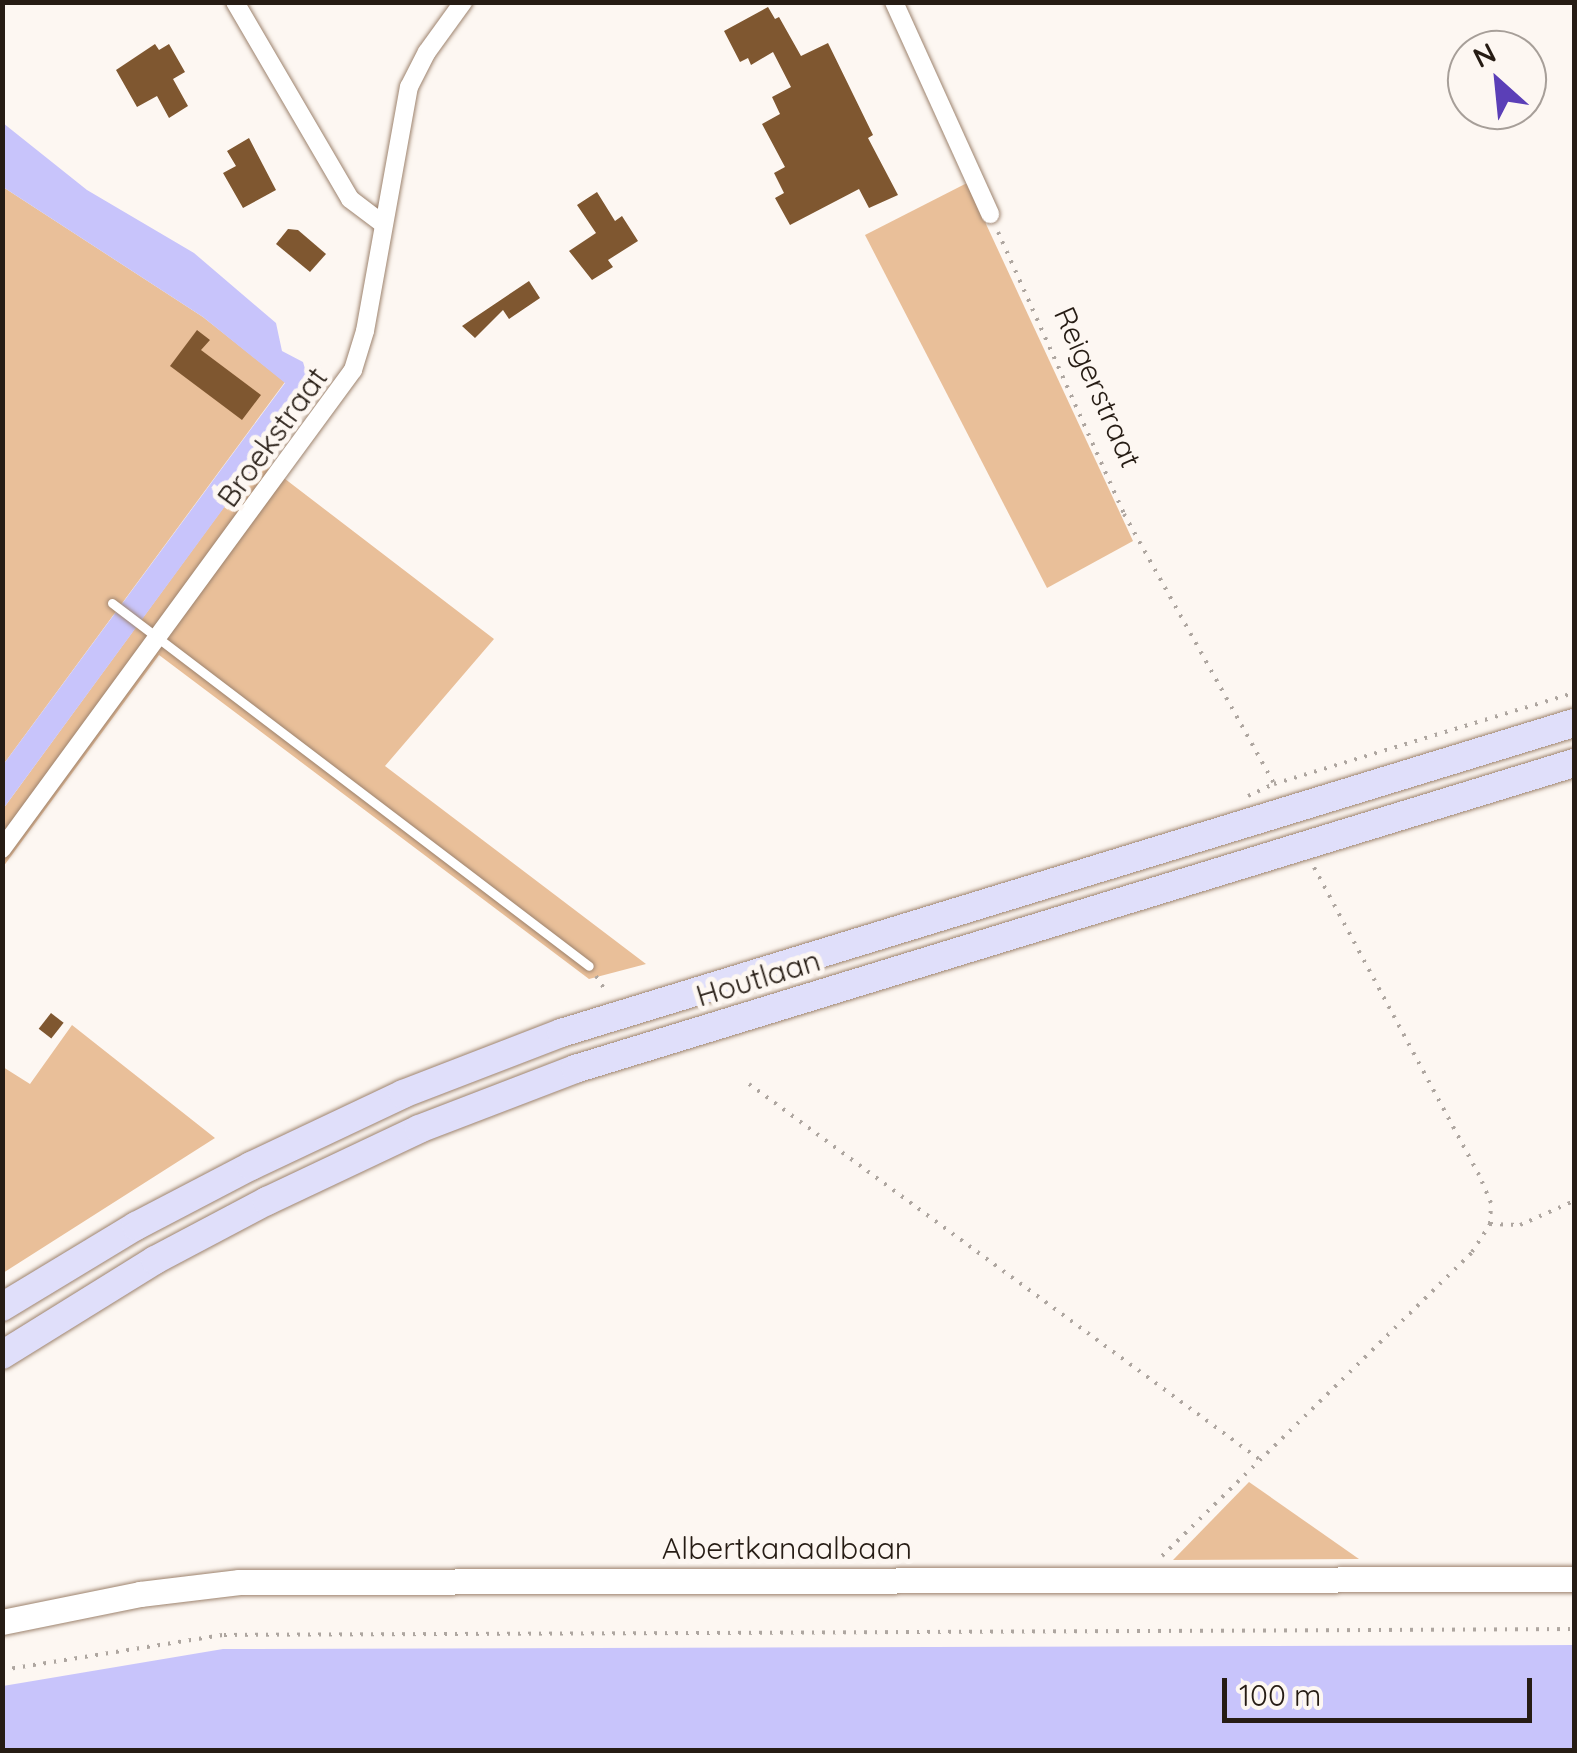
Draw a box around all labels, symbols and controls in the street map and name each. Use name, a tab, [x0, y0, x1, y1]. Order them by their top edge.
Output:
north arrow	[1447, 30, 1547, 130]
text: N	[1467, 34, 1501, 75]
street label: Reigerstraat	[1047, 301, 1149, 473]
street label: Broekstraat	[209, 360, 335, 514]
street label: Houtlaan	[692, 942, 824, 1014]
street label: Albertkanaalbaan	[662, 1530, 912, 1566]
scale bar	[1227, 1658, 1537, 1720]
text: 100 m	[1239, 1676, 1321, 1714]

